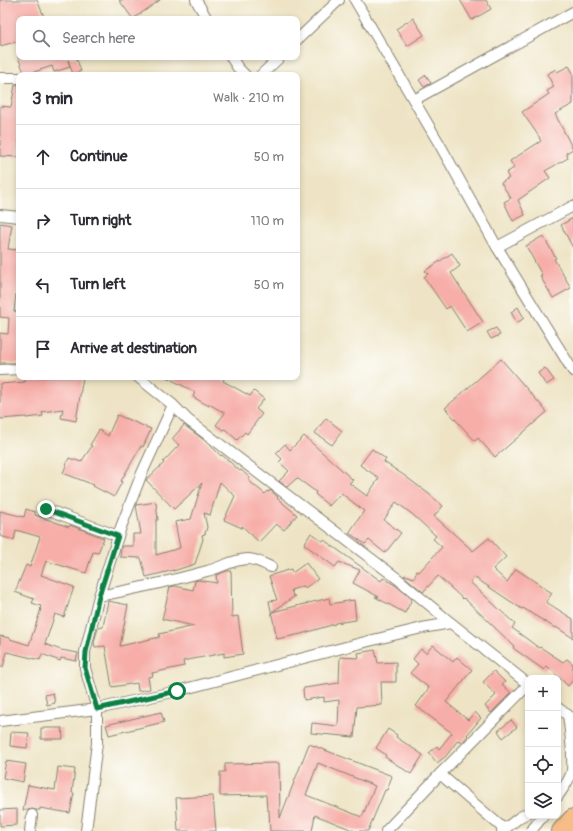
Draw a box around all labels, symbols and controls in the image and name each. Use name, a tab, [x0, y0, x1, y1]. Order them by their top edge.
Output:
search box	[16, 16, 300, 60]
icon: search	[30, 27, 52, 49]
text: Search here	[62, 29, 135, 48]
text: 3 min	[32, 88, 73, 109]
text: Walk · 210 m	[213, 90, 284, 106]
icon: ahead	[32, 146, 54, 168]
text: Continue	[70, 147, 128, 166]
text: 50 m	[254, 149, 284, 165]
icon: right	[32, 210, 54, 232]
text: Turn right	[70, 211, 131, 230]
text: 110 m	[251, 213, 284, 229]
icon: left	[32, 274, 54, 296]
text: Turn left	[70, 275, 126, 294]
text: 50 m	[254, 277, 284, 293]
icon: arrive	[32, 338, 54, 360]
text: Arrive at destination	[70, 339, 197, 358]
route end	[37, 500, 55, 518]
map controls	[525, 675, 561, 819]
button: +	[525, 675, 561, 711]
route start	[168, 682, 186, 700]
button: −	[525, 711, 561, 747]
button: locate	[525, 747, 561, 783]
button: layers	[525, 783, 561, 819]

